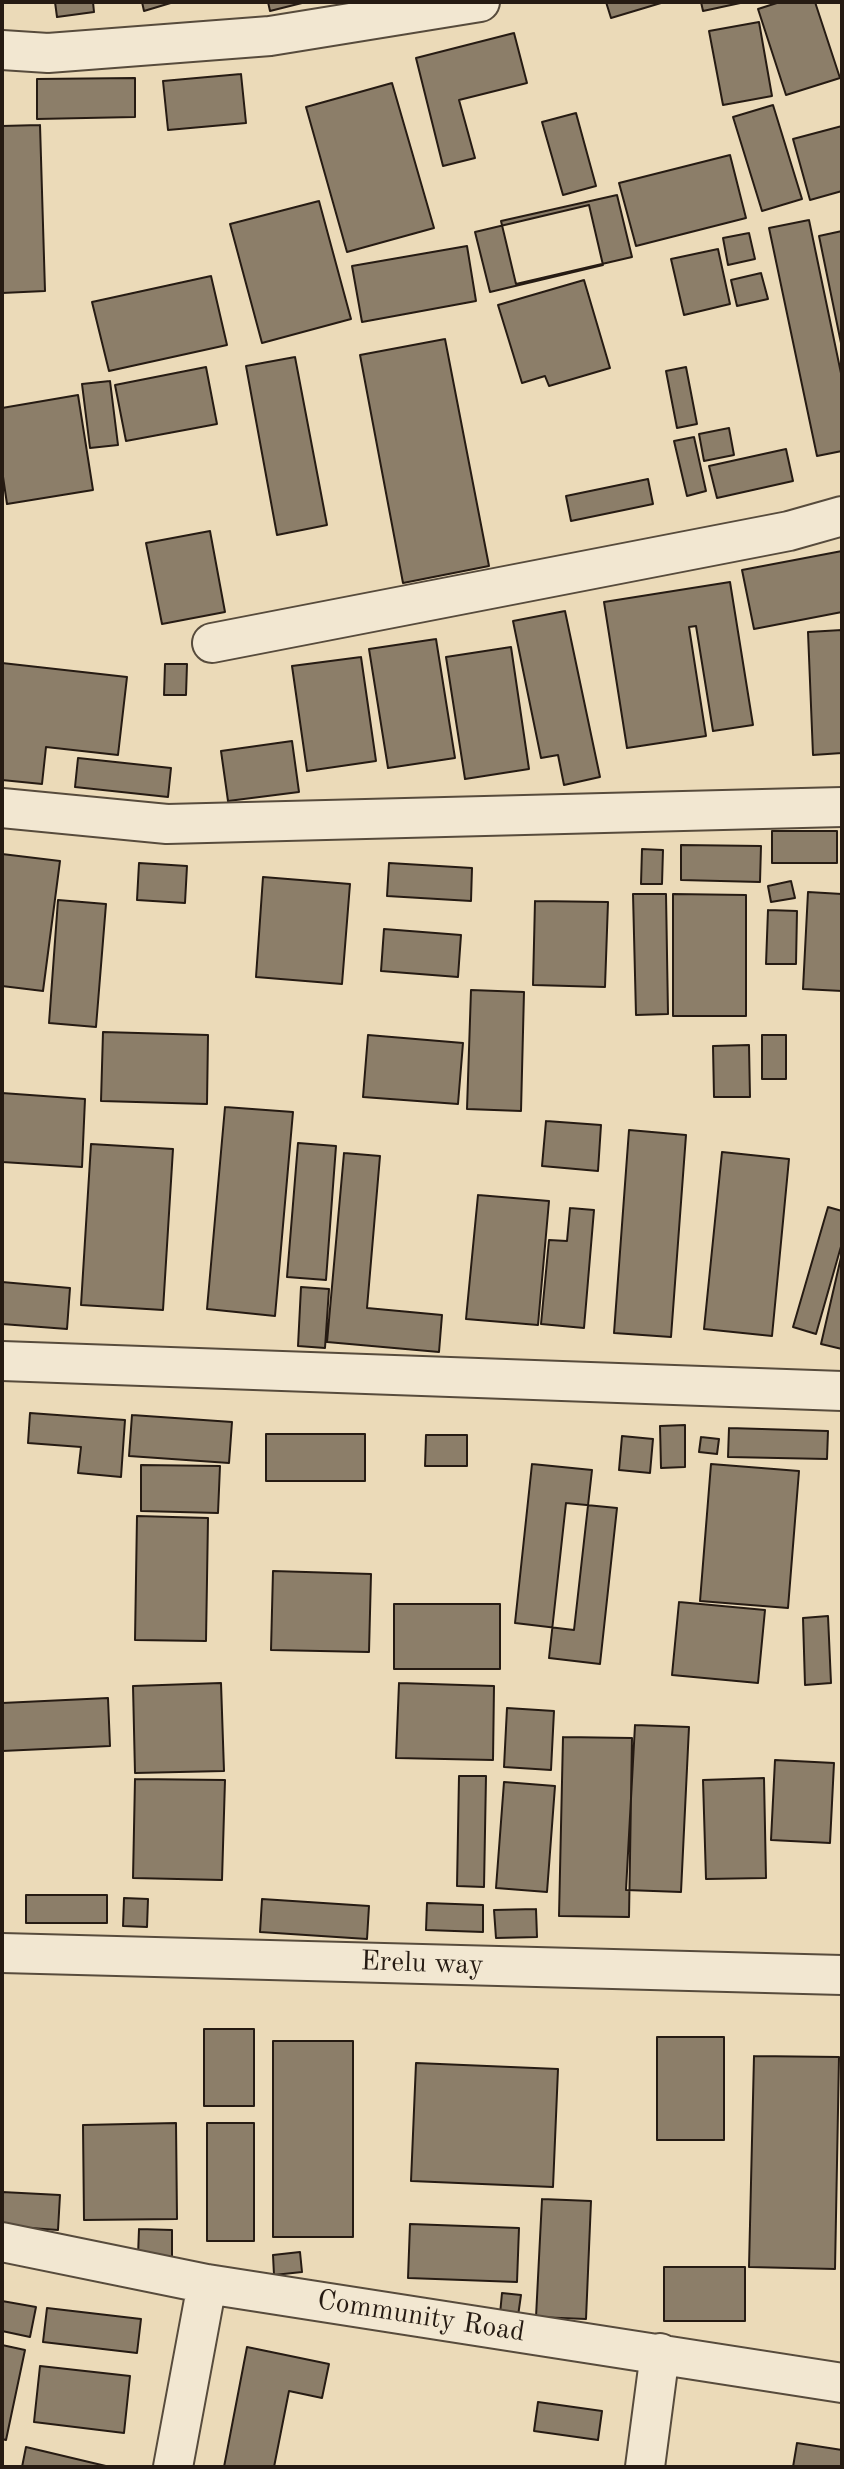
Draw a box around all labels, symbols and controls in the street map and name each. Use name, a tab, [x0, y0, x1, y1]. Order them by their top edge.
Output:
street label: Erelu way	[360, 1945, 484, 1983]
street label: Community Road	[315, 2284, 527, 2350]

